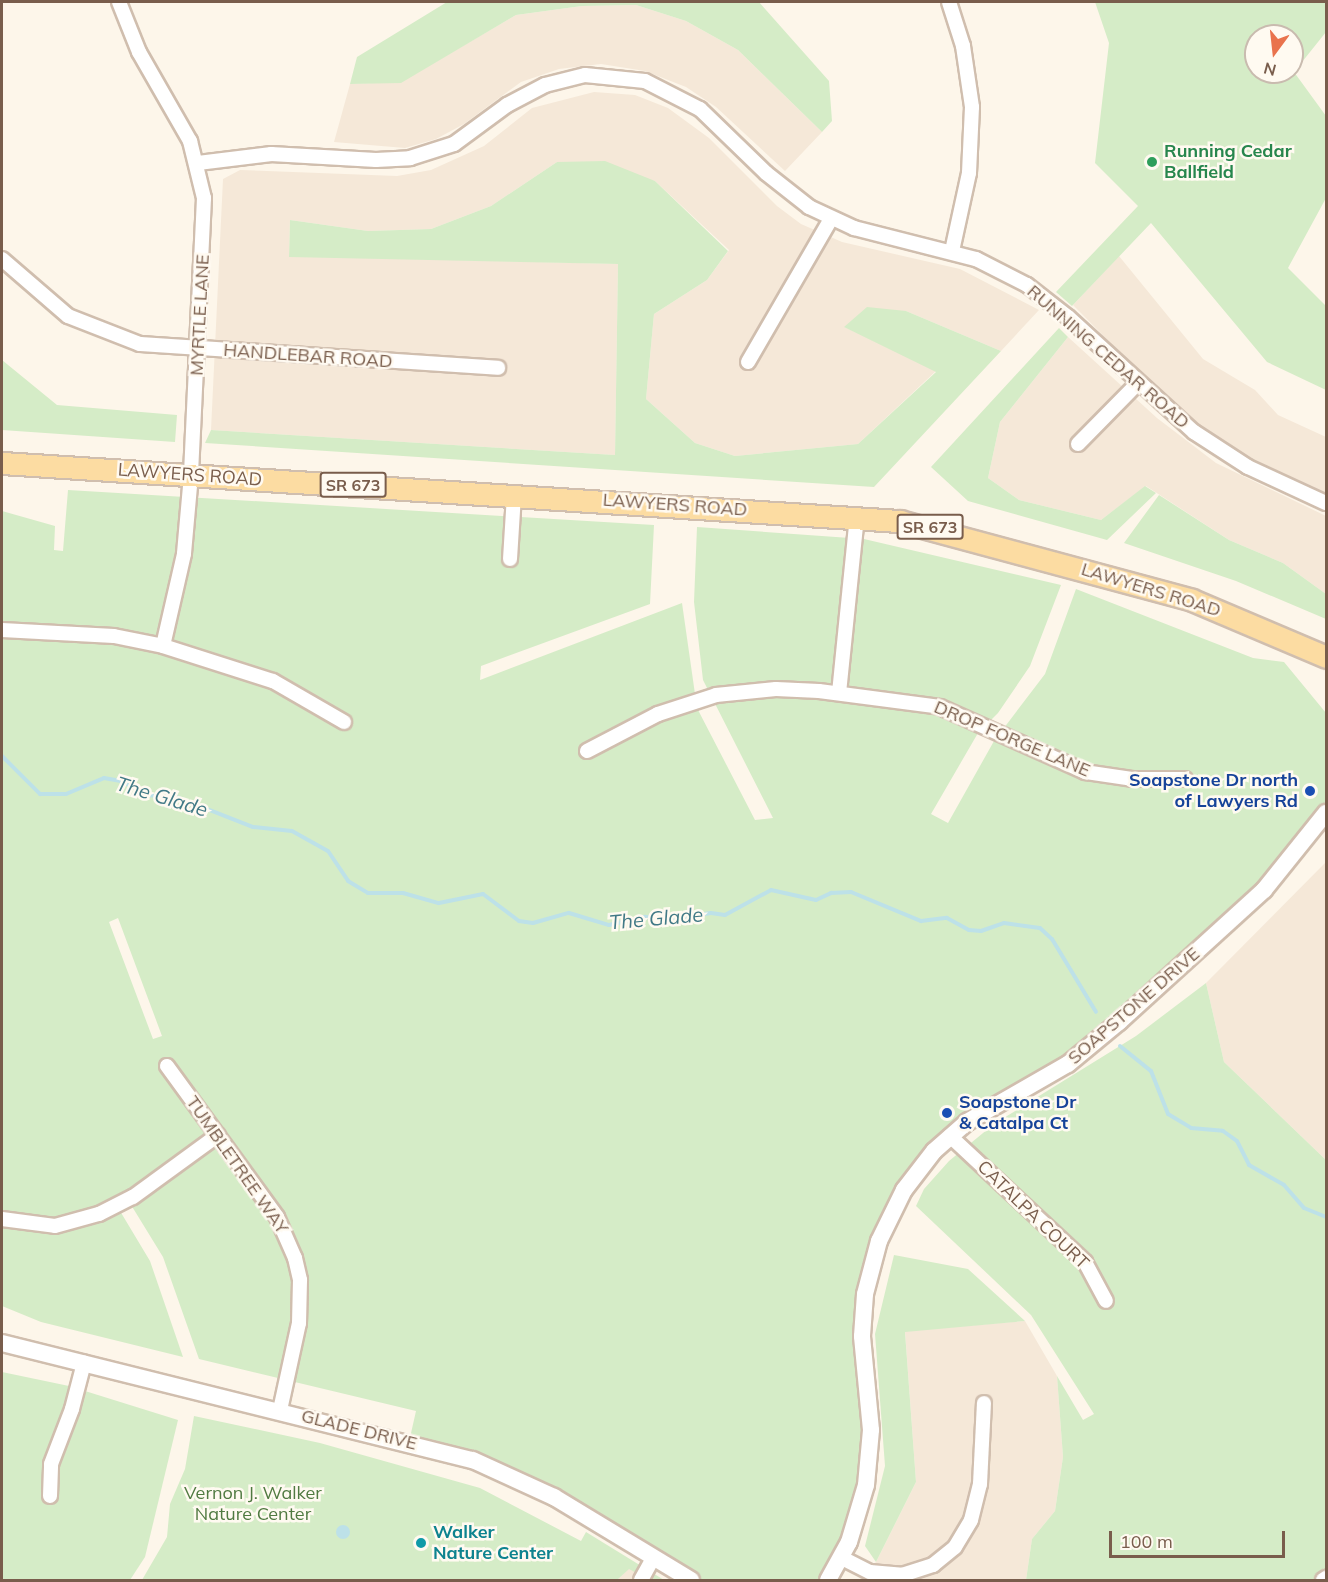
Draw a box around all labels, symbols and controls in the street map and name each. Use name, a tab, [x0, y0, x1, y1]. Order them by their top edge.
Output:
north arrow	[1244, 24, 1304, 84]
text: N	[1261, 58, 1278, 81]
place label: Running Cedar Ballfield	[1164, 141, 1292, 184]
marker: Running Cedar Ballfield	[1145, 155, 1159, 169]
street label: MYRTLE LANE	[186, 254, 214, 376]
street label: RUNNING CEDAR ROAD	[1023, 281, 1193, 433]
street label: HANDLEBAR ROAD	[223, 339, 393, 373]
street label: LAWYERS ROAD	[117, 459, 263, 491]
road number: SR 673	[318, 472, 388, 498]
street label: LAWYERS ROAD	[602, 489, 748, 521]
road number: SR 673	[896, 514, 964, 540]
street label: LAWYERS ROAD	[1079, 559, 1223, 621]
street label: DROP FORGE LANE	[931, 696, 1093, 782]
place label: Soapstone Dr north of Lawyers Rd	[1129, 770, 1298, 812]
water label: The Glade	[113, 771, 211, 821]
marker: Soapstone Dr north of Lawyers Rd	[1303, 784, 1317, 798]
water label: The Glade	[608, 902, 704, 934]
street label: SOAPSTONE DRIVE	[1064, 943, 1204, 1069]
street label: TUMBLETREE WAY	[181, 1092, 293, 1238]
place label: Soapstone Dr & Catalpa Ct	[959, 1092, 1076, 1134]
marker: Soapstone Dr & Catalpa Ct	[940, 1106, 954, 1120]
street label: CATALPA COURT	[973, 1156, 1093, 1274]
street label: GLADE DRIVE	[299, 1405, 419, 1455]
park label: Vernon J. Walker Nature Center	[184, 1483, 322, 1526]
scale bar	[1112, 1519, 1288, 1557]
place label: Walker Nature Center	[433, 1522, 553, 1564]
text: 100 m	[1120, 1530, 1173, 1553]
marker: Walker Nature Center	[414, 1536, 428, 1550]

